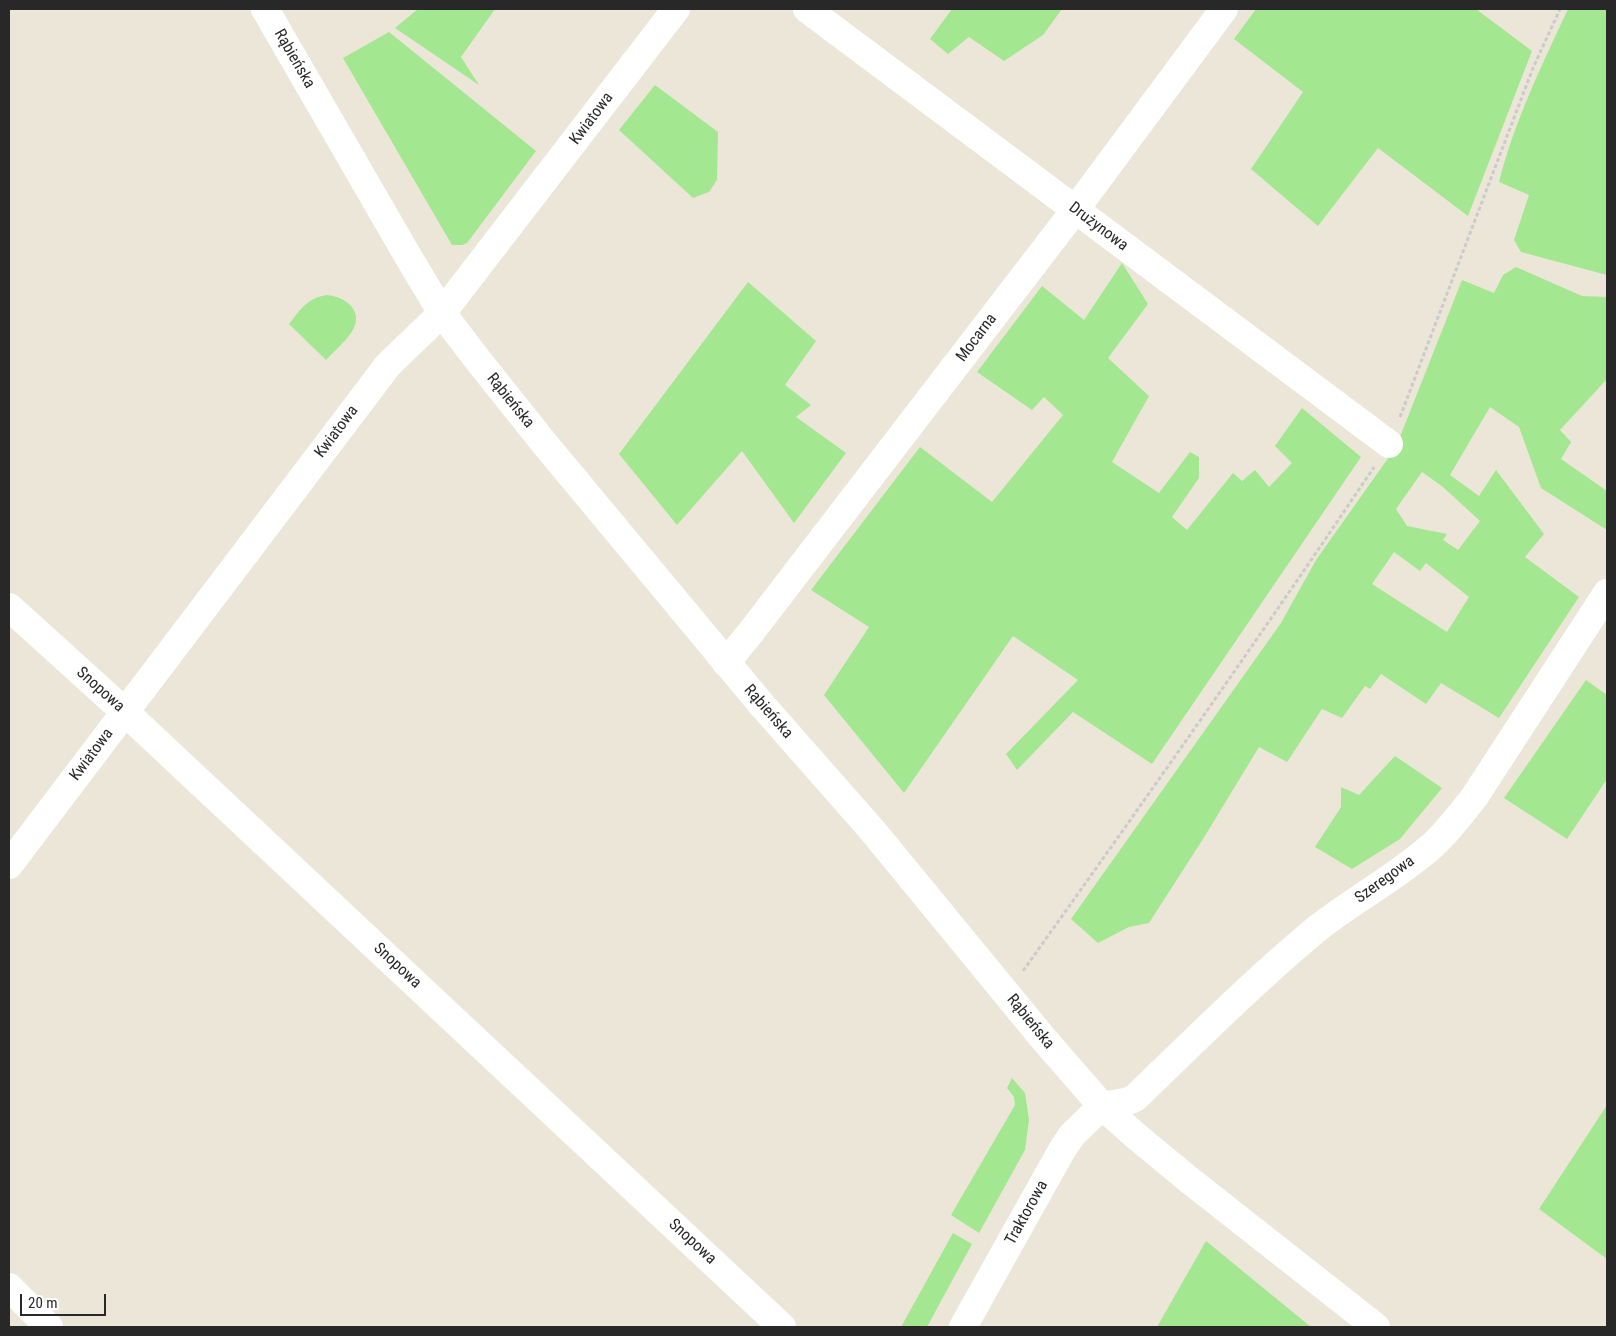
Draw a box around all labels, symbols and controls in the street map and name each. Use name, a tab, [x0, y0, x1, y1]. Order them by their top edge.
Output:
street label: Rąbieńska	[269, 26, 319, 92]
street label: Kwiatowa	[566, 89, 618, 149]
street label: Drużynowa	[1065, 198, 1131, 256]
street label: Mocarna	[953, 310, 1001, 366]
street label: Rąbieńska	[482, 370, 538, 432]
street label: Kwiatowa	[311, 402, 363, 462]
street label: Snopowa	[72, 663, 128, 717]
street label: Rąbieńska	[739, 681, 797, 743]
street label: Kwiatowa	[66, 725, 118, 785]
street label: Szeregowa	[1351, 852, 1419, 908]
street label: Snopowa	[369, 939, 425, 993]
street label: Rąbieńska	[1002, 991, 1058, 1053]
street label: Traktorowa	[1001, 1177, 1053, 1249]
street label: Snopowa	[664, 1215, 720, 1269]
scale bar	[22, 1284, 109, 1316]
text: 20 m	[28, 1294, 58, 1312]

